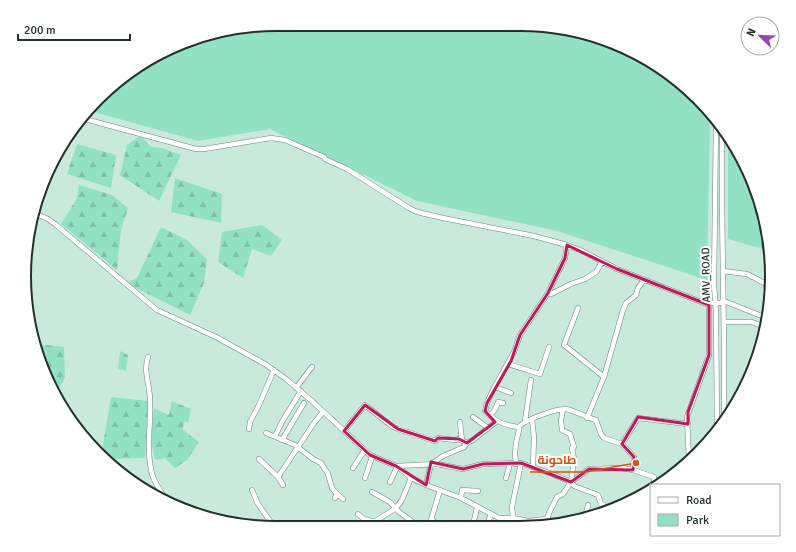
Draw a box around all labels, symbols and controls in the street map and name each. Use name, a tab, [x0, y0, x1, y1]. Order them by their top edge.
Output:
scale bar	[18, 16, 130, 42]
north arrow	[740, 16, 780, 56]
text: 200 m	[24, 23, 56, 38]
text: N	[744, 26, 759, 38]
street label: AMV_ROAD	[699, 247, 713, 303]
callout: طاحونة	[530, 448, 585, 472]
text: طاحونة	[537, 453, 577, 468]
legend	[650, 484, 780, 536]
text: Road	[686, 493, 712, 508]
text: Park	[686, 513, 709, 528]

